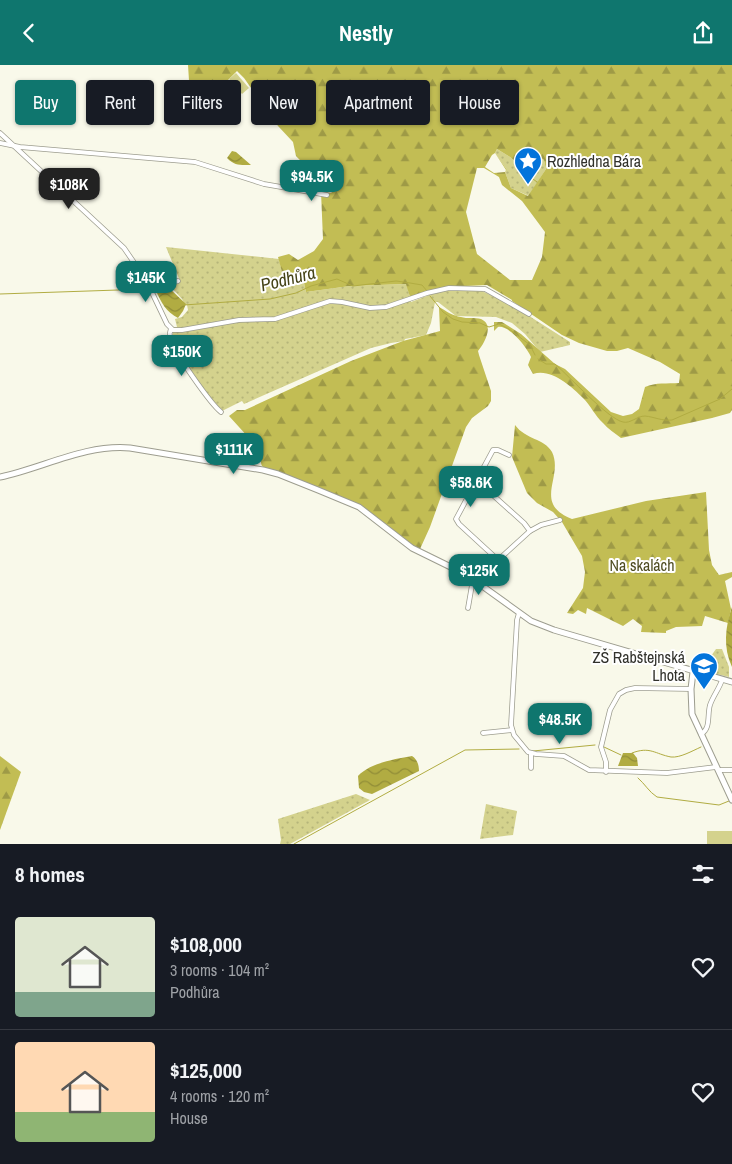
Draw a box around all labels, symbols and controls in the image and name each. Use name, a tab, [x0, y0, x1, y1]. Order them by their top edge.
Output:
text: Nestly	[339, 18, 393, 48]
icon: back	[15, 19, 43, 47]
icon: share	[689, 19, 717, 47]
chip: Buy	[15, 80, 76, 125]
chip: Rent	[86, 80, 154, 125]
chip: Filters	[164, 80, 241, 125]
chip: New	[251, 80, 316, 125]
chip: Apartment	[326, 80, 430, 125]
chip: House	[440, 80, 519, 125]
place icon: Rozhledna Bára	[513, 146, 543, 185]
place label: Rozhledna Bára	[547, 150, 642, 172]
pin: $94.5K	[271, 159, 353, 202]
text: $94.5K	[291, 165, 333, 187]
pin: $108K	[34, 167, 104, 210]
text: $108K	[50, 173, 88, 195]
water label: Podhůra	[258, 260, 318, 297]
pin: $145K	[111, 261, 181, 303]
text: $145K	[127, 266, 165, 288]
pin: $150K	[147, 335, 217, 377]
text: $150K	[163, 340, 201, 362]
pin: $111K	[199, 433, 269, 475]
text: $111K	[215, 438, 253, 460]
pin: $58.6K	[430, 465, 512, 508]
text: $58.6K	[450, 471, 492, 493]
pin: $125K	[444, 553, 514, 596]
park label: Na skalách	[610, 554, 674, 576]
text: $125K	[460, 559, 498, 581]
place label: ZŠ Rabštejnská Lhota	[592, 646, 686, 686]
school or university icon: ZŠ Rabštejnská Lhota	[689, 651, 719, 690]
pin: $48.5K	[519, 703, 601, 745]
text: $48.5K	[539, 708, 581, 730]
text: 8 homes	[15, 860, 85, 889]
icon: filters	[689, 860, 717, 888]
text: $108,000	[170, 930, 242, 959]
icon: home	[55, 937, 115, 997]
icon: heart	[689, 953, 717, 981]
text: 3 rooms · 104 m²	[170, 959, 269, 981]
text: Podhůra	[170, 981, 220, 1003]
text: $125,000	[170, 1056, 242, 1085]
icon: home	[55, 1062, 115, 1122]
icon: heart	[689, 1078, 717, 1106]
text: 4 rooms · 120 m²	[170, 1085, 269, 1107]
text: House	[170, 1107, 208, 1129]

